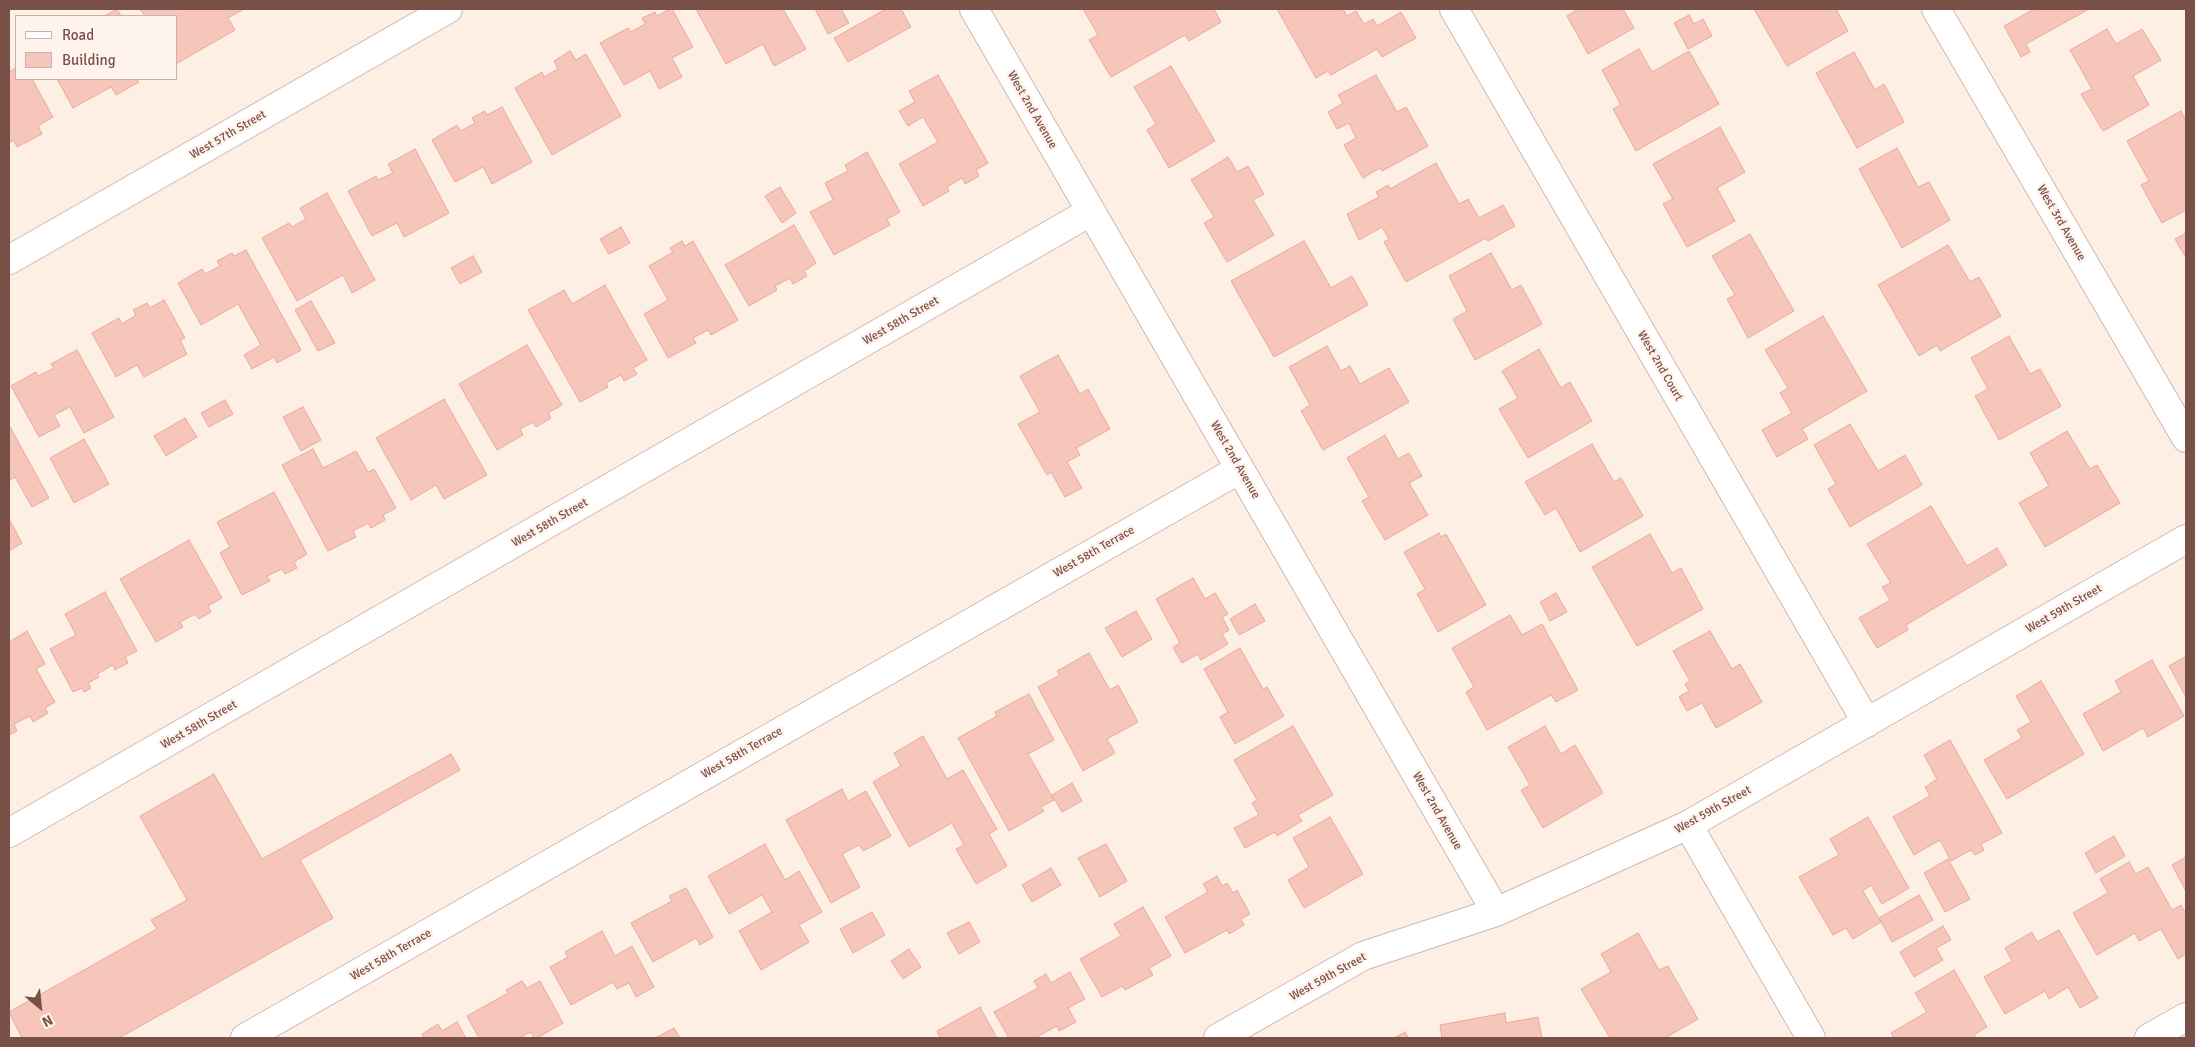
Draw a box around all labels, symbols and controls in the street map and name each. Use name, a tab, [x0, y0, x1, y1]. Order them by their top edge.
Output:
legend	[15, 15, 178, 80]
text: Road	[62, 26, 94, 44]
text: Building	[62, 51, 116, 69]
street label: West 2nd Avenue	[1004, 69, 1060, 151]
street label: West 57th Street	[187, 107, 269, 163]
street label: West 3rd Avenue	[2033, 183, 2089, 263]
street label: West 58th Street	[860, 293, 942, 349]
street label: West 2nd Court	[1634, 328, 1686, 404]
street label: West 2nd Avenue	[1207, 419, 1263, 501]
street label: West 58th Street	[509, 495, 591, 551]
street label: West 58th Terrace	[1051, 523, 1137, 581]
street label: West 59th Street	[2023, 581, 2105, 637]
street label: West 58th Street	[158, 697, 240, 753]
street label: West 58th Terrace	[699, 724, 785, 782]
street label: West 2nd Avenue	[1409, 770, 1465, 852]
street label: West 59th Street	[1672, 783, 1754, 837]
street label: West 58th Terrace	[348, 926, 434, 984]
street label: West 59th Street	[1287, 950, 1369, 1004]
north arrow	[15, 982, 65, 1032]
text: N	[39, 1011, 56, 1030]

